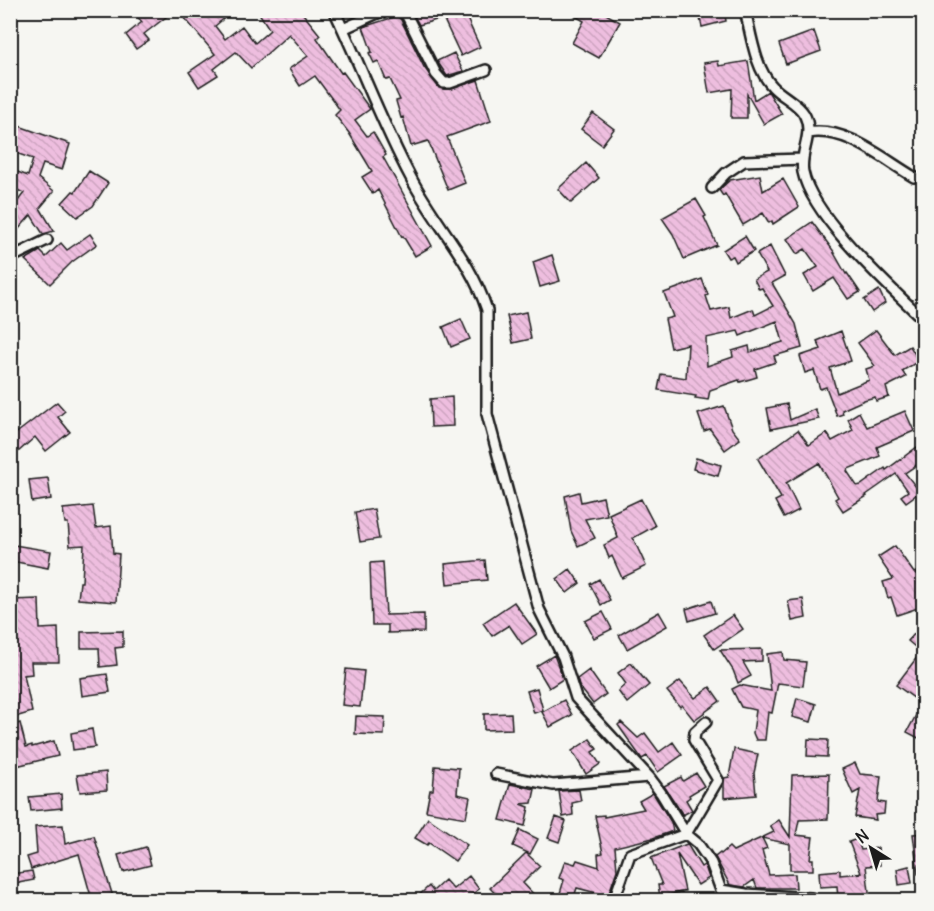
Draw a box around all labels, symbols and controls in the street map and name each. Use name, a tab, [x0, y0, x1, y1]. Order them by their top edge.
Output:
north arrow	[841, 818, 901, 878]
text: N	[852, 825, 872, 847]

